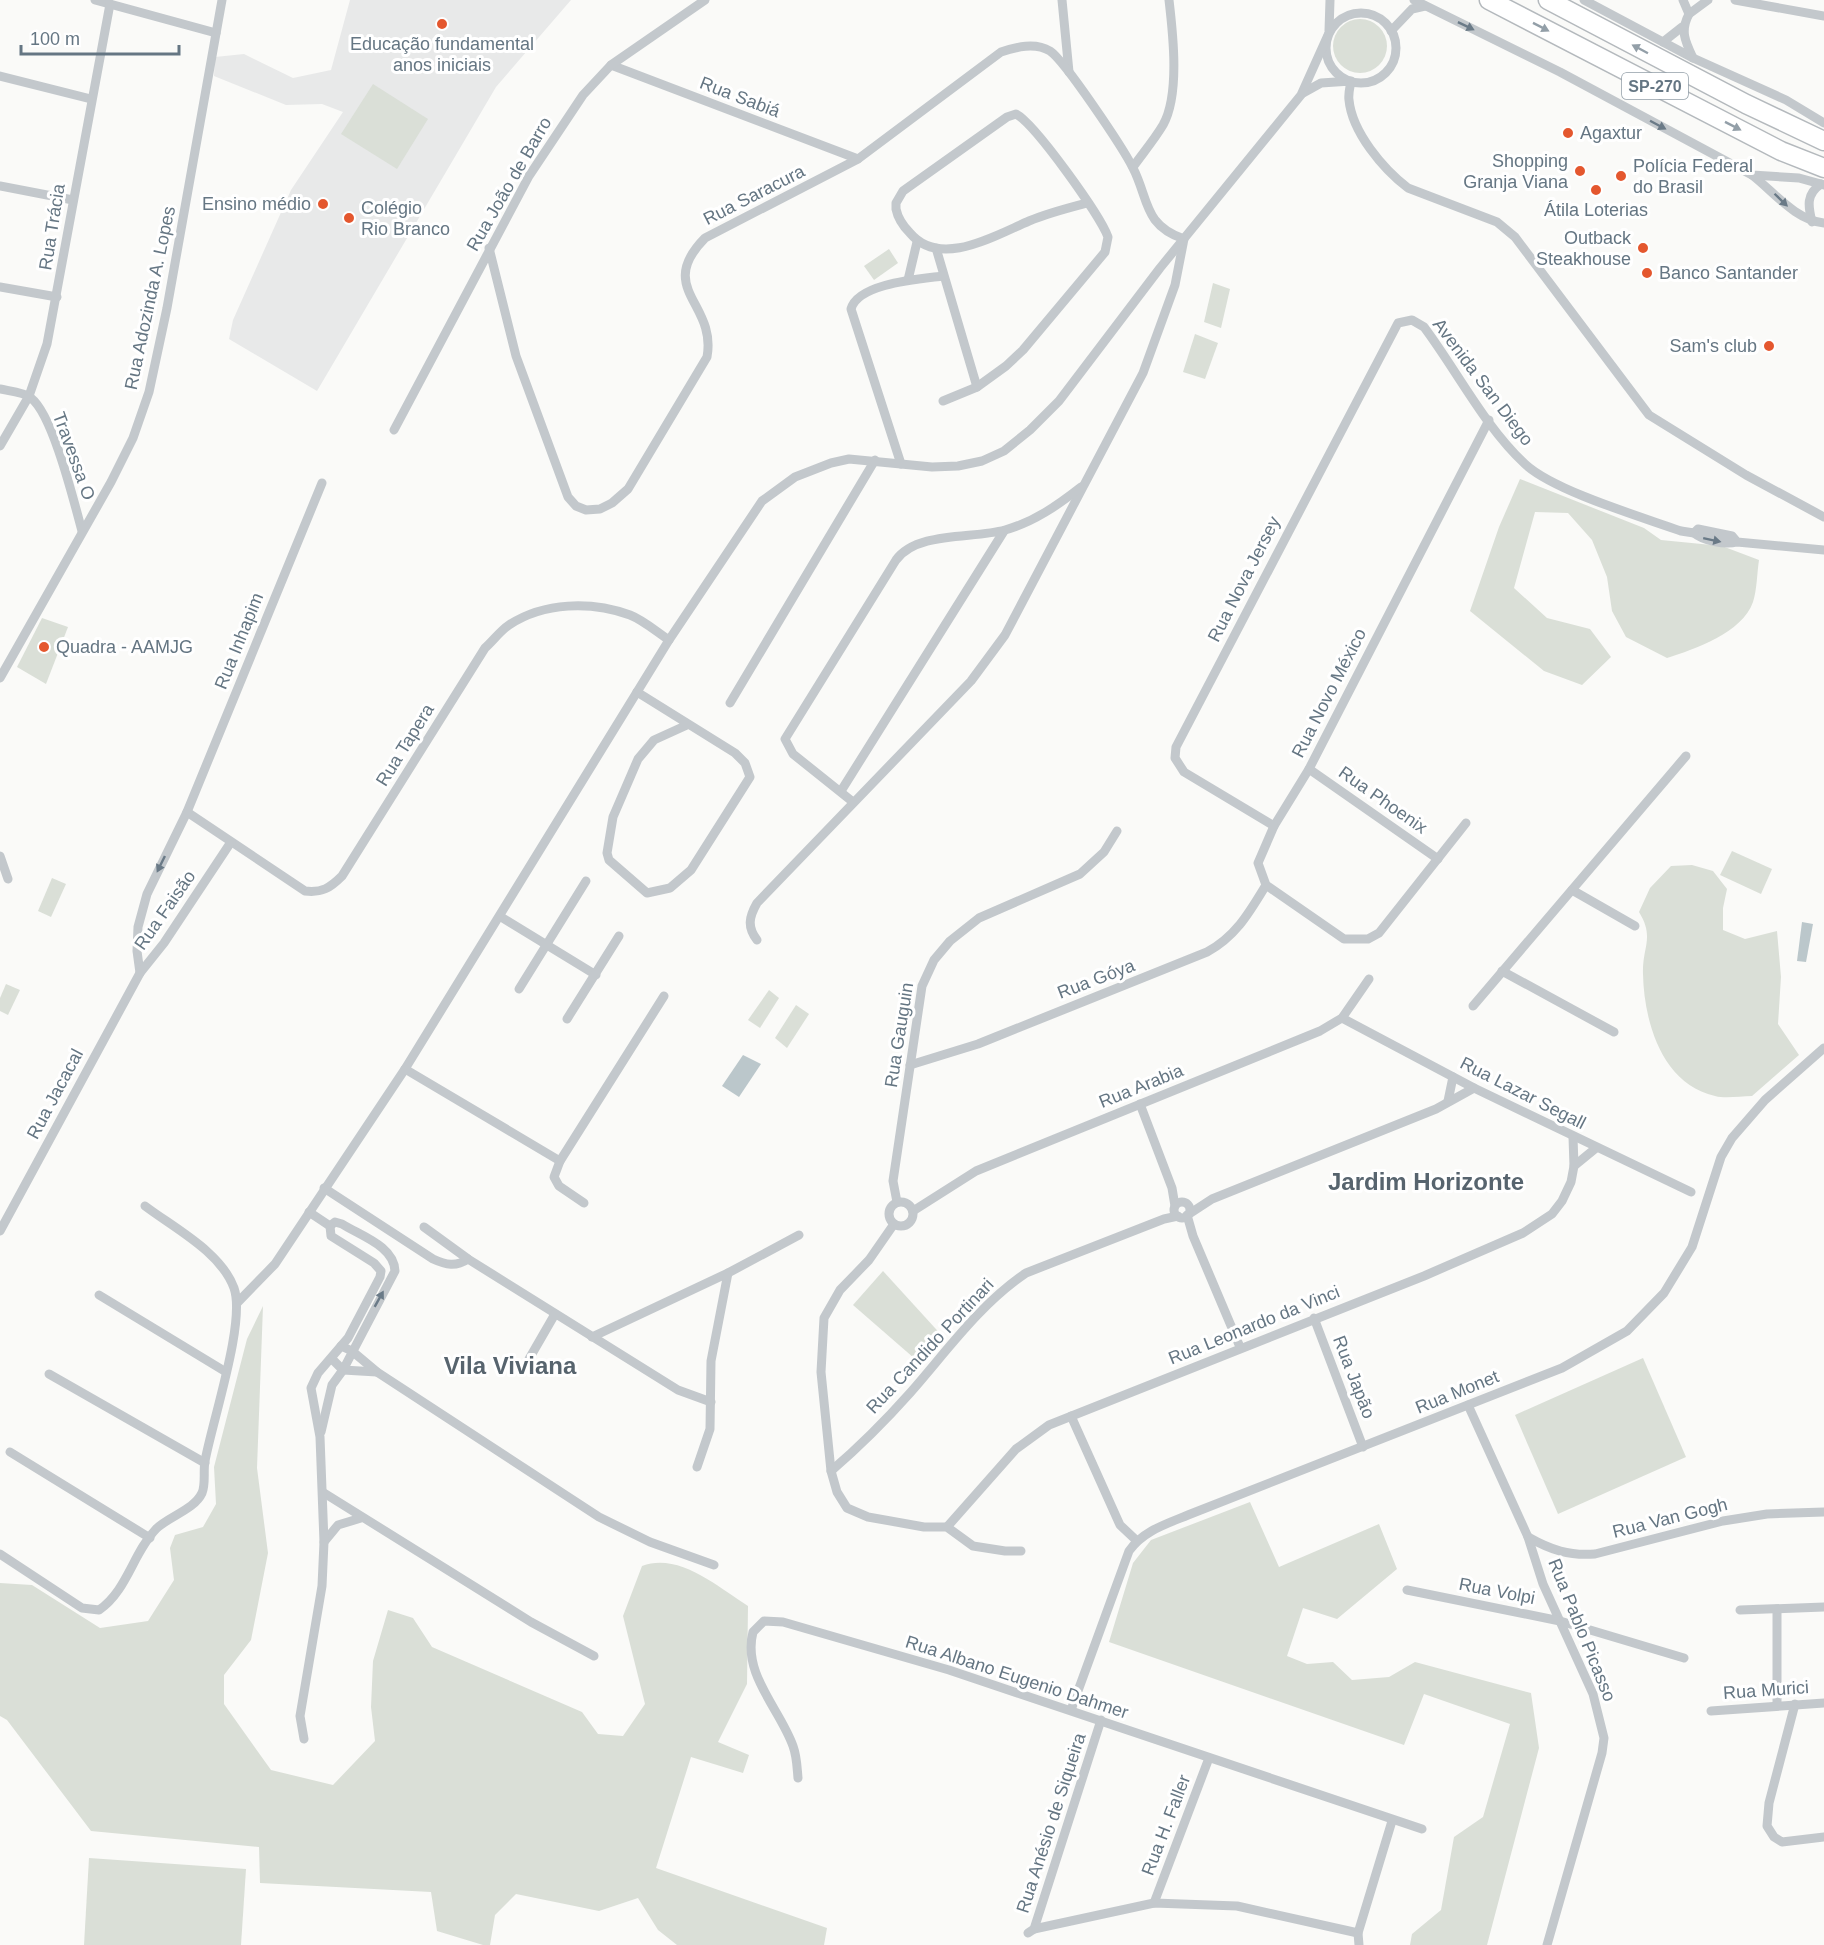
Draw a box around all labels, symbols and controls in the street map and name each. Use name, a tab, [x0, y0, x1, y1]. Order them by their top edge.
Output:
marker: Educação fundamental anos iniciais	[435, 17, 449, 31]
scale bar	[21, 18, 178, 56]
one-way arrow	[1458, 21, 1475, 30]
one-way arrow	[1532, 22, 1549, 32]
text: 100 m	[30, 29, 80, 49]
place label: Educação fundamental anos iniciais	[350, 34, 534, 75]
one-way arrow	[1632, 44, 1649, 54]
street label: Rua Sabiá	[697, 73, 784, 122]
road number: SP-270	[1622, 73, 1688, 99]
street label: Rua João de Barro	[463, 114, 555, 254]
one-way arrow	[1650, 120, 1667, 130]
one-way arrow	[1724, 121, 1741, 131]
place label: Agaxtur	[1580, 123, 1642, 143]
marker: Agaxtur	[1561, 126, 1575, 140]
place label: Shopping Granja Viana	[1463, 151, 1569, 192]
place label: Polícia Federal do Brasil	[1633, 156, 1753, 197]
street label: Rua Saracura	[700, 160, 809, 229]
marker: Shopping Granja Viana	[1573, 164, 1587, 178]
marker: Polícia Federal do Brasil	[1614, 169, 1628, 183]
street label: Rua Trácia	[35, 181, 69, 272]
marker: Átila Loterias	[1589, 183, 1603, 197]
one-way arrow	[1774, 192, 1788, 206]
place label: Ensino médio	[202, 194, 311, 214]
marker: Ensino médio	[316, 197, 330, 211]
place label: Colégio Rio Branco	[361, 198, 450, 239]
place label: Átila Loterias	[1544, 200, 1648, 220]
street label: Rua Adozinda A. Lopes	[121, 204, 179, 392]
marker: Colégio Rio Branco	[342, 211, 356, 225]
place label: Outback Steakhouse	[1536, 228, 1632, 269]
marker: Outback Steakhouse	[1636, 241, 1650, 255]
place label: Banco Santander	[1659, 263, 1798, 283]
marker: Banco Santander	[1640, 266, 1654, 280]
street label: Avenida San Diego	[1429, 315, 1537, 449]
place label: Sam's club	[1670, 336, 1757, 356]
marker: Sam's club	[1762, 339, 1776, 353]
street label: Travessa O	[49, 409, 99, 503]
street label: Rua Nova Jersey	[1204, 513, 1284, 645]
one-way arrow	[1702, 536, 1721, 545]
street label: Rua Inhapim	[211, 590, 267, 692]
street label: Rua Novo México	[1288, 625, 1370, 761]
place label: Quadra - AAMJG	[56, 637, 193, 657]
marker: Quadra - AAMJG	[37, 640, 51, 654]
street label: Rua Tapera	[372, 700, 439, 790]
street label: Rua Phoenix	[1335, 762, 1431, 838]
one-way arrow	[157, 856, 166, 873]
street label: Rua Faisão	[130, 867, 200, 953]
street label: Rua Góya	[1055, 955, 1138, 1003]
street label: Rua Gauguin	[881, 981, 917, 1089]
street label: Rua Jacacal	[23, 1046, 87, 1142]
street label: Rua Lazar Segall	[1457, 1053, 1589, 1133]
street label: Rua Arabia	[1096, 1060, 1187, 1112]
district label: Jardim Horizonte	[1328, 1168, 1524, 1195]
street label: Rua Candido Portinari	[862, 1274, 998, 1418]
street label: Rua Leonardo da Vinci	[1166, 1281, 1342, 1369]
one-way arrow	[374, 1290, 384, 1307]
street label: Rua Japão	[1329, 1333, 1379, 1421]
district label: Vila Viviana	[444, 1352, 577, 1379]
street label: Rua Monet	[1412, 1366, 1502, 1418]
street label: Rua Van Gogh	[1610, 1494, 1730, 1542]
street label: Rua Pablo Picasso	[1544, 1556, 1620, 1704]
street label: Rua Volpi	[1457, 1574, 1537, 1608]
street label: Rua Albano Eugenio Dahmer	[903, 1631, 1131, 1723]
street label: Rua Murici	[1722, 1677, 1810, 1703]
street label: Rua Anésio de Siqueira	[1012, 1730, 1090, 1916]
street label: Rua H. Faller	[1138, 1772, 1194, 1878]

